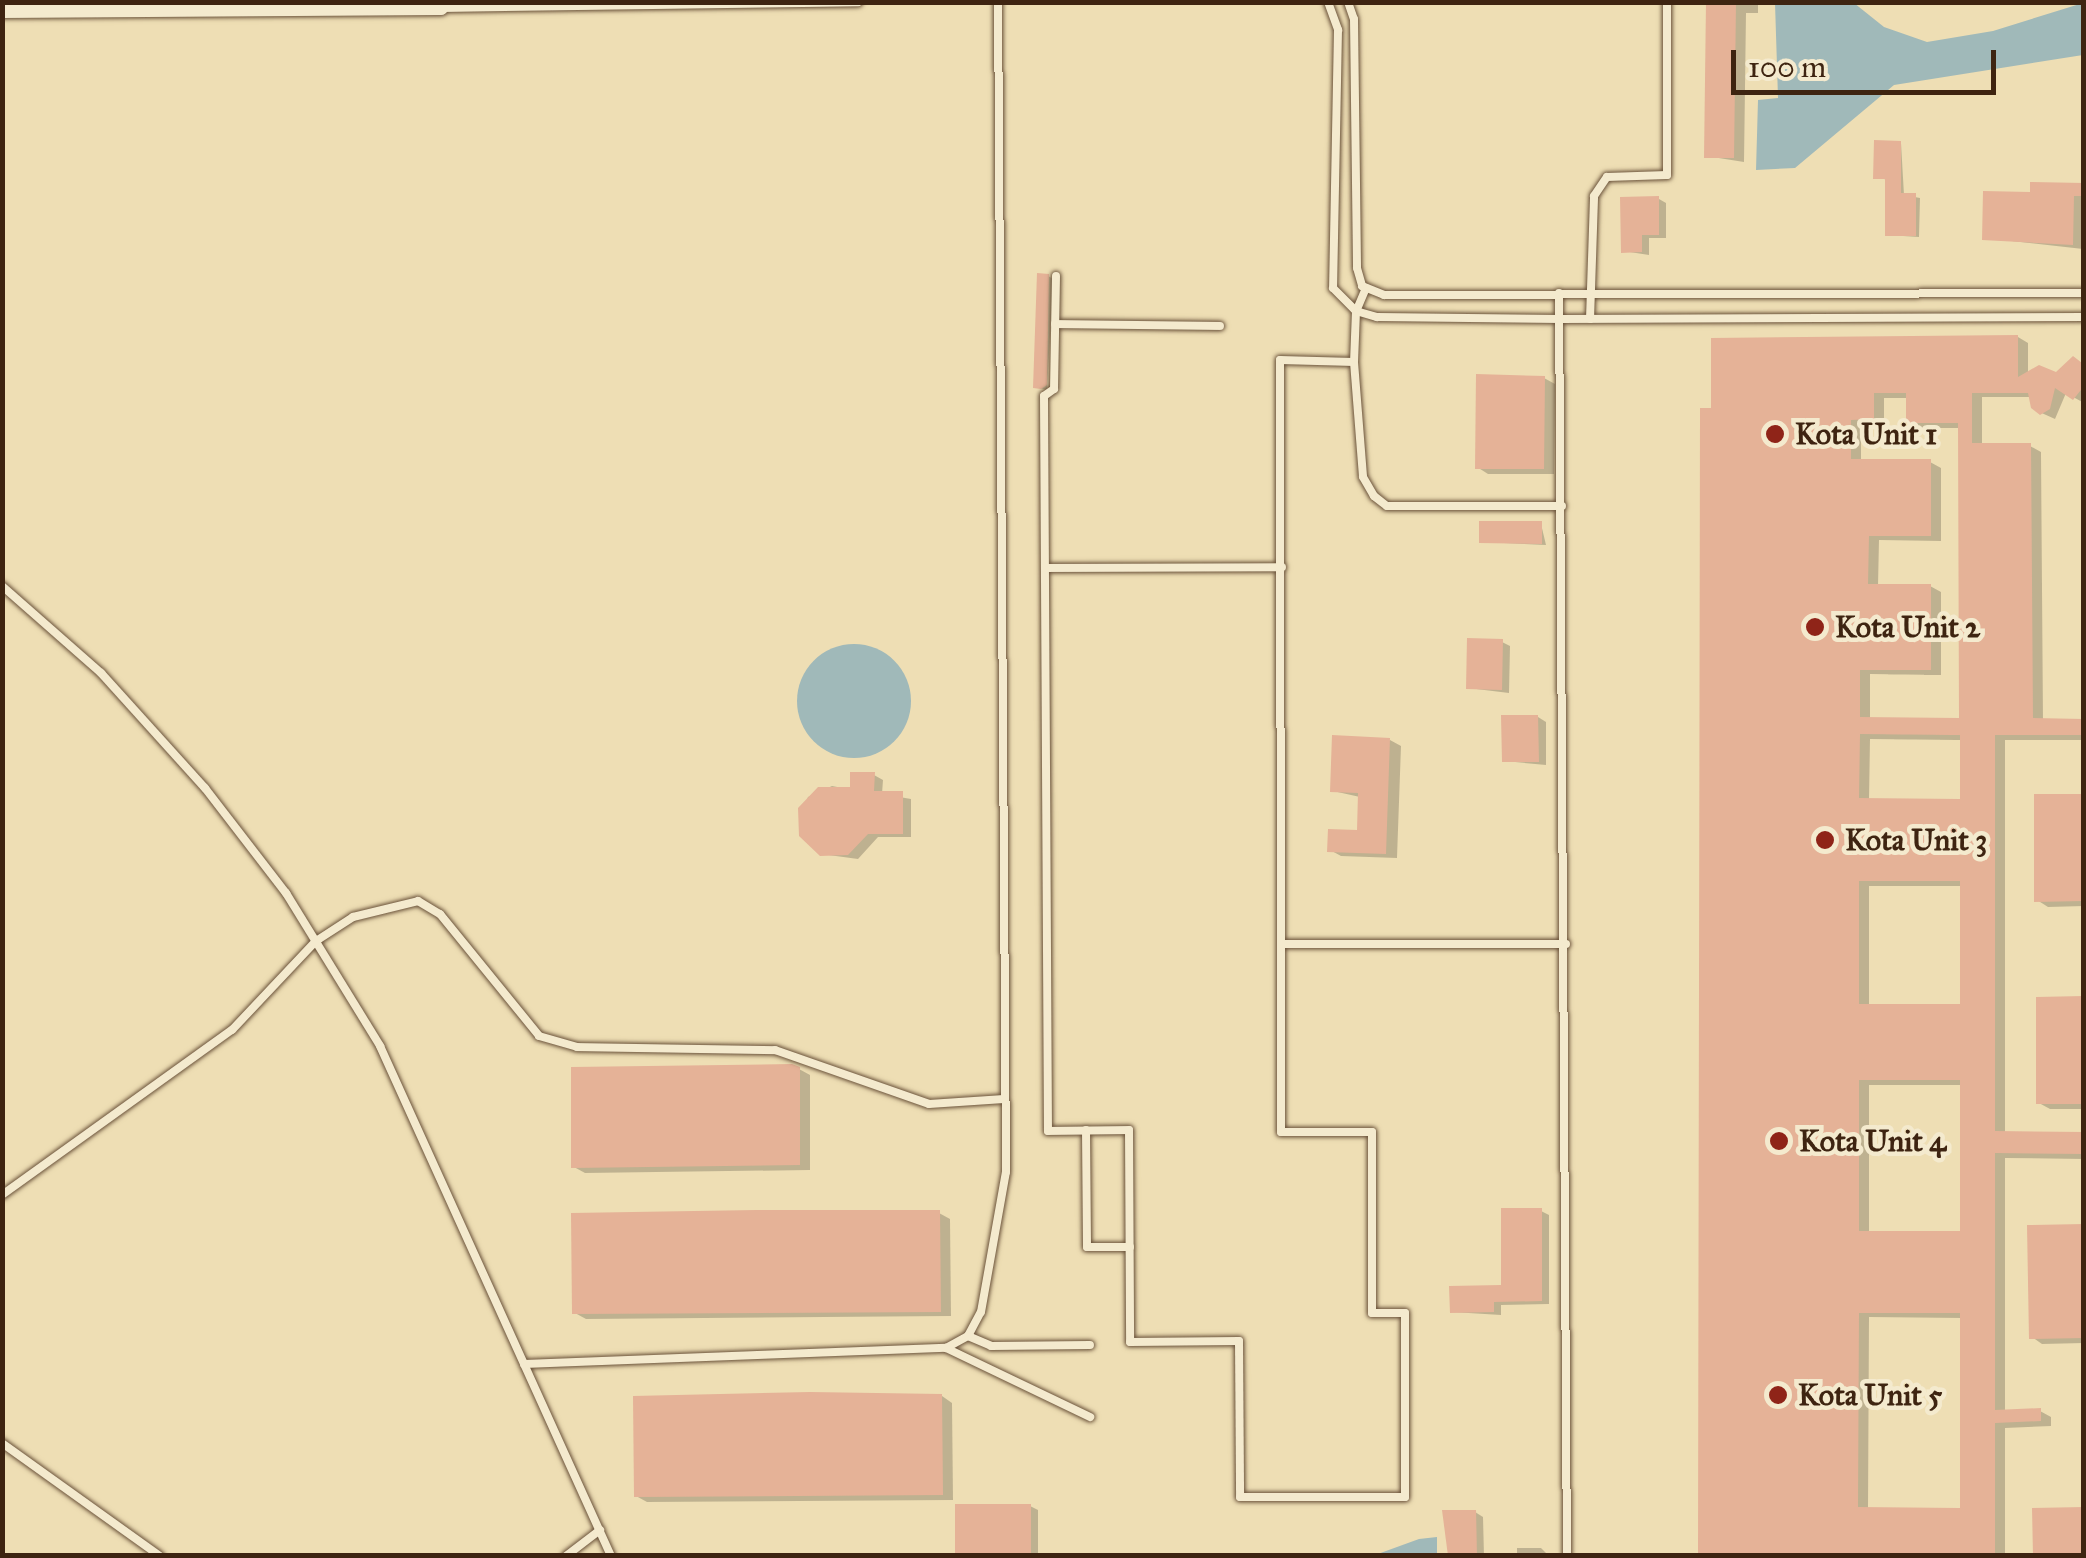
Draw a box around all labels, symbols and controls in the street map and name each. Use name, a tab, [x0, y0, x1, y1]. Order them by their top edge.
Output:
scale bar	[1736, 30, 2001, 92]
text: 100 m	[1748, 49, 1826, 85]
place label: Kota Unit 1	[1795, 416, 1937, 452]
marker: Kota Unit 1	[1764, 423, 1786, 445]
place label: Kota Unit 2	[1835, 609, 1980, 645]
marker: Kota Unit 2	[1804, 616, 1826, 638]
place label: Kota Unit 3	[1845, 822, 1987, 858]
marker: Kota Unit 3	[1814, 829, 1836, 851]
place label: Kota Unit 4	[1799, 1123, 1946, 1159]
marker: Kota Unit 4	[1768, 1130, 1790, 1152]
place label: Kota Unit 5	[1798, 1377, 1942, 1413]
marker: Kota Unit 5	[1767, 1384, 1789, 1406]

